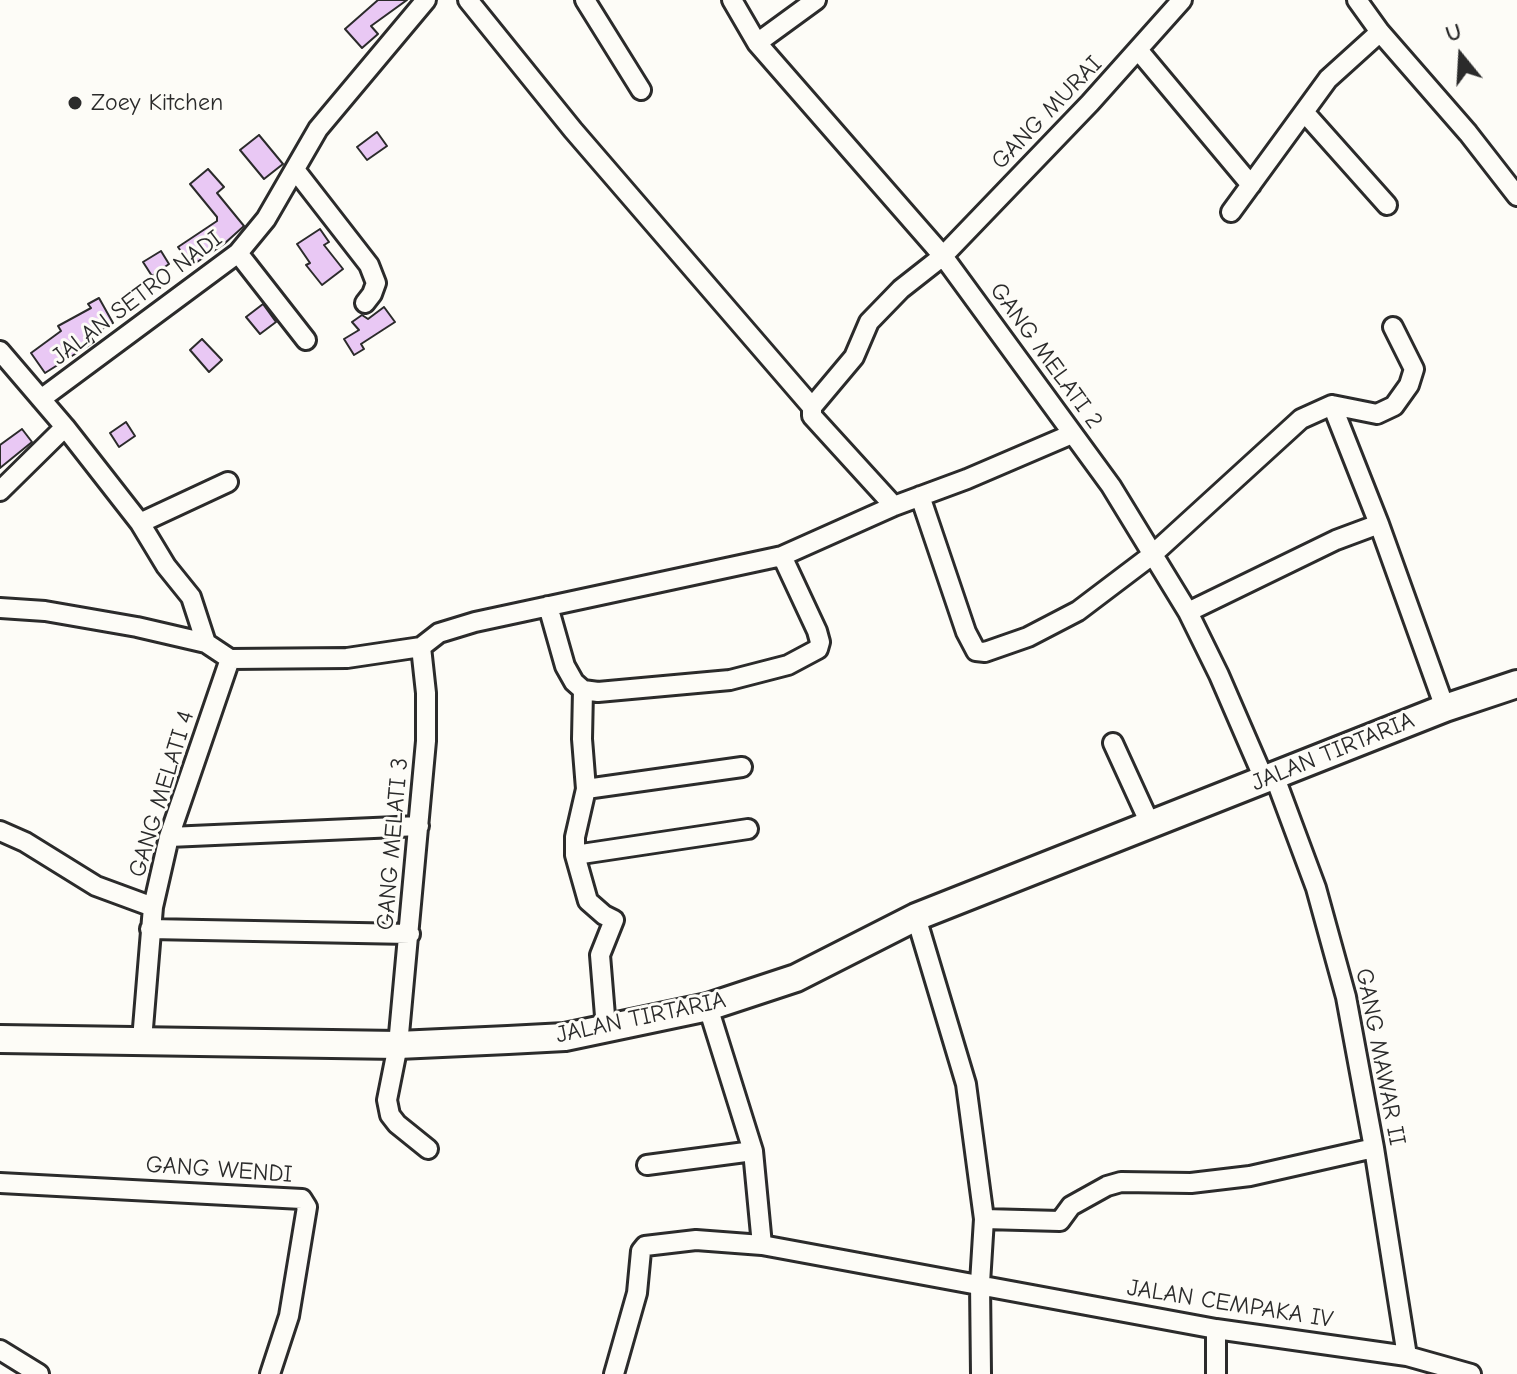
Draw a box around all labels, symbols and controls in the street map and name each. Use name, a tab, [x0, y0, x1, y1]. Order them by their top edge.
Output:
north arrow	[1421, 16, 1501, 96]
text: U	[1443, 19, 1465, 48]
street label: GANG MURAI	[986, 50, 1108, 176]
place label: Zoey Kitchen	[91, 89, 223, 117]
marker: Zoey Kitchen	[66, 94, 84, 112]
street label: JALAN SETRO NADI	[46, 224, 228, 372]
street label: GANG MELATI 2	[983, 277, 1109, 435]
street label: JALAN TIRTARIA	[1247, 706, 1419, 798]
street label: GANG MELATI 4	[123, 707, 201, 881]
street label: GANG MELATI 3	[371, 757, 415, 931]
street label: GANG MAWAR II	[1349, 966, 1411, 1148]
street label: JALAN TIRTARIA	[553, 986, 729, 1050]
street label: GANG WENDI	[145, 1151, 293, 1189]
street label: JALAN CEMPAKA IV	[1125, 1274, 1335, 1334]

